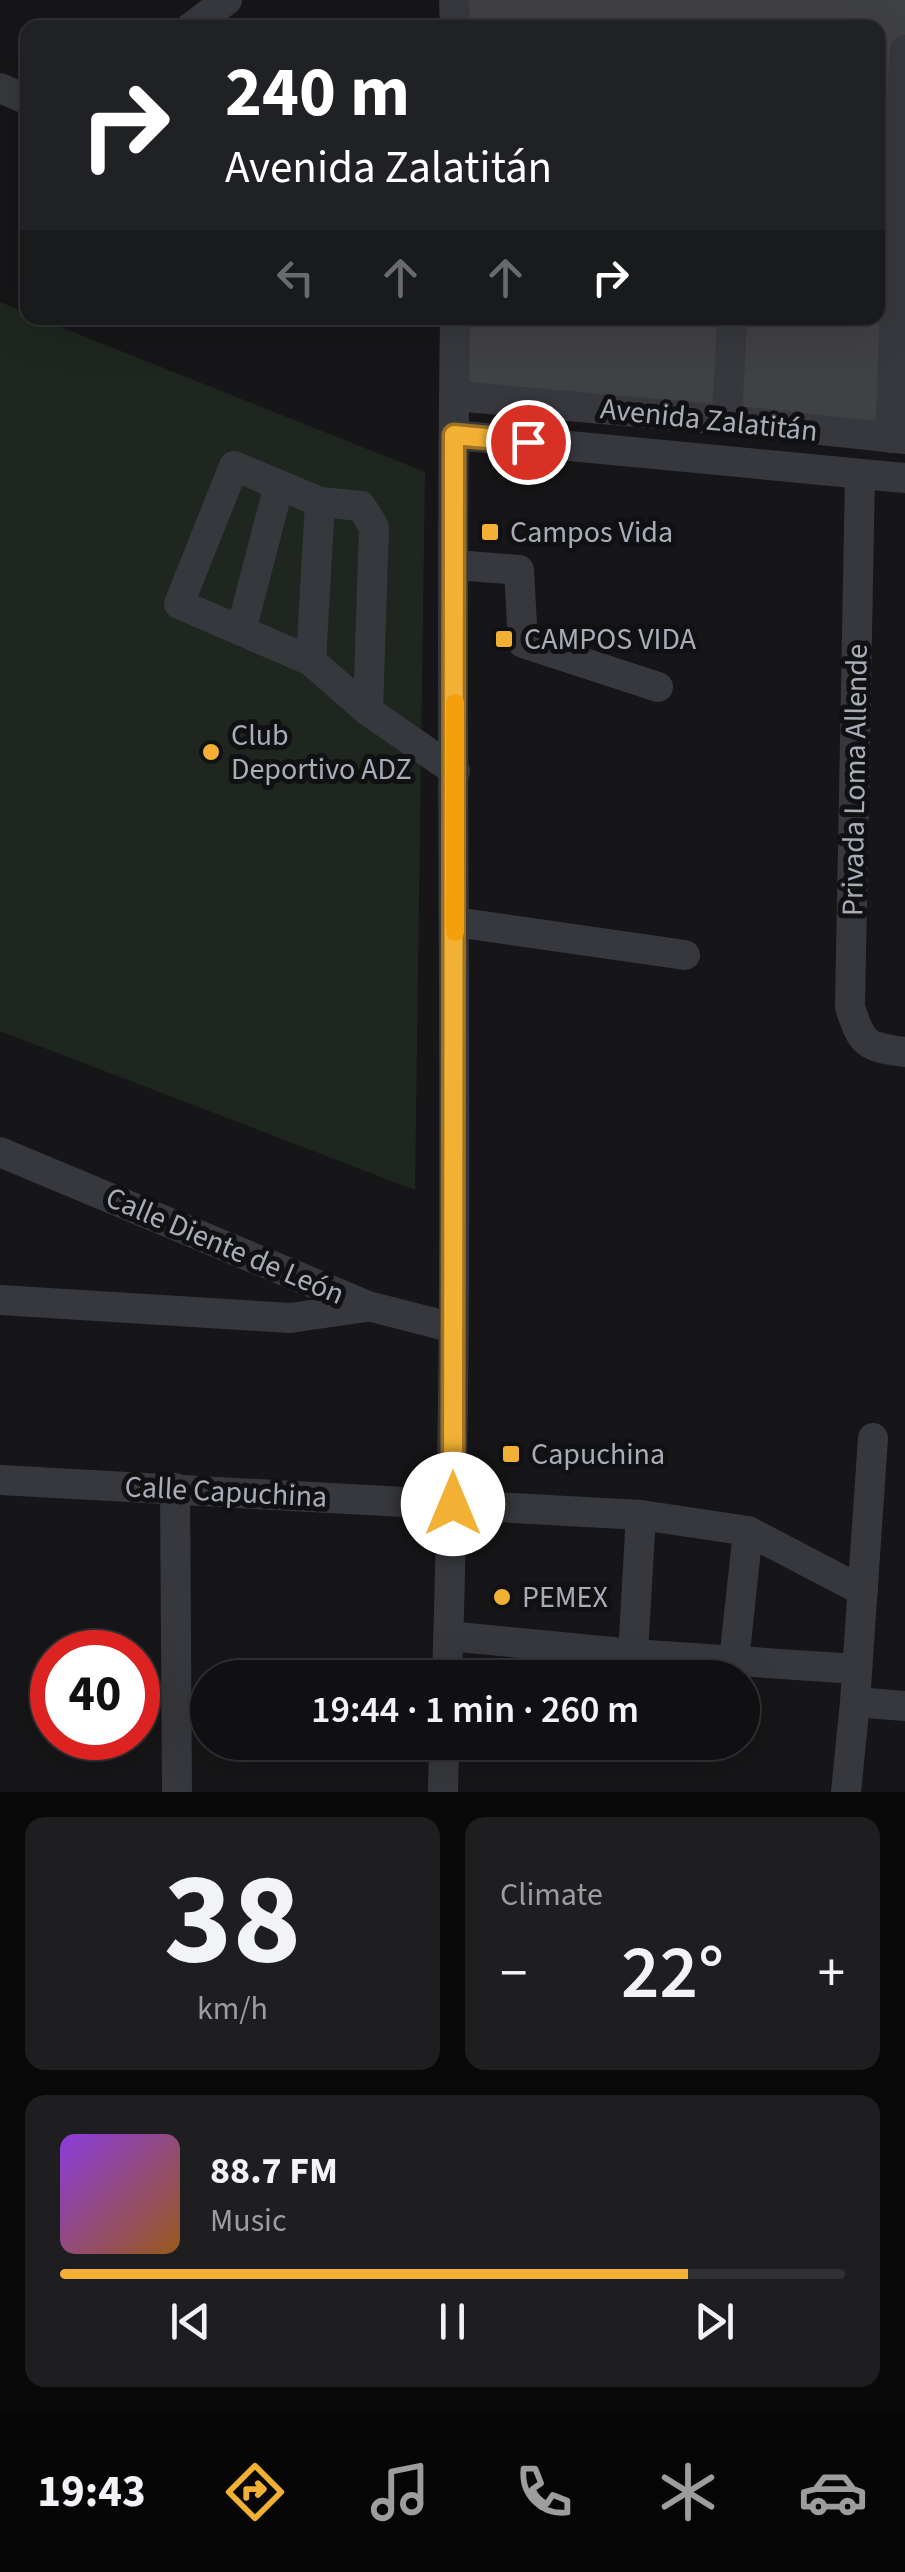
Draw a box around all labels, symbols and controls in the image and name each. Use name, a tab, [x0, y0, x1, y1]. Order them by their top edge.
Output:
text: 240 m	[225, 43, 410, 143]
icon: right	[60, 60, 190, 190]
text: Avenida Zalatitán	[225, 136, 552, 200]
icon: left	[268, 250, 323, 305]
icon: ahead	[373, 250, 428, 305]
icon: ahead	[478, 250, 533, 305]
icon: right	[583, 250, 638, 305]
street label: Avenida Zalatitán	[598, 387, 820, 453]
pin	[486, 400, 571, 485]
icon: arrive	[501, 415, 556, 470]
place label: Campos Vida	[510, 511, 673, 554]
marker: Campos Vida	[479, 521, 501, 543]
place label: CAMPOS VIDA	[524, 618, 697, 661]
marker: CAMPOS VIDA	[493, 628, 515, 650]
street label: Privada Loma Allende	[831, 644, 879, 916]
place label: Club Deportivo ADZ	[231, 714, 412, 791]
marker: Club Deportivo ADZ	[200, 741, 222, 763]
street label: Calle Diente de León	[99, 1176, 351, 1316]
place label: Capuchina	[531, 1433, 665, 1476]
marker: Capuchina	[500, 1443, 522, 1465]
position arrow	[401, 1452, 505, 1556]
street label: Calle Capuchina	[124, 1465, 328, 1519]
place label: PEMEX	[522, 1576, 608, 1619]
marker: PEMEX	[491, 1586, 513, 1608]
speed limit sign: 40	[30, 1630, 160, 1760]
text: 19:44 · 1 min · 260 m	[311, 1683, 639, 1737]
text: 38	[164, 1828, 301, 2013]
text: Climate	[500, 1872, 603, 1918]
text: 22°	[621, 1920, 724, 2027]
text: −	[500, 1935, 527, 2013]
text: +	[818, 1935, 845, 2013]
text: km/h	[197, 1986, 268, 2032]
text: 88.7 FM	[210, 2144, 338, 2198]
text: Music	[210, 2198, 287, 2244]
icon: previous	[163, 2294, 218, 2349]
icon: pause	[425, 2294, 480, 2349]
icon: next	[687, 2294, 742, 2349]
icon: directions	[220, 2457, 290, 2527]
icon: music	[365, 2457, 435, 2527]
icon: phone	[509, 2457, 579, 2527]
icon: climate	[653, 2457, 723, 2527]
icon: car	[798, 2457, 868, 2527]
text: 19:43	[37, 2460, 146, 2524]

